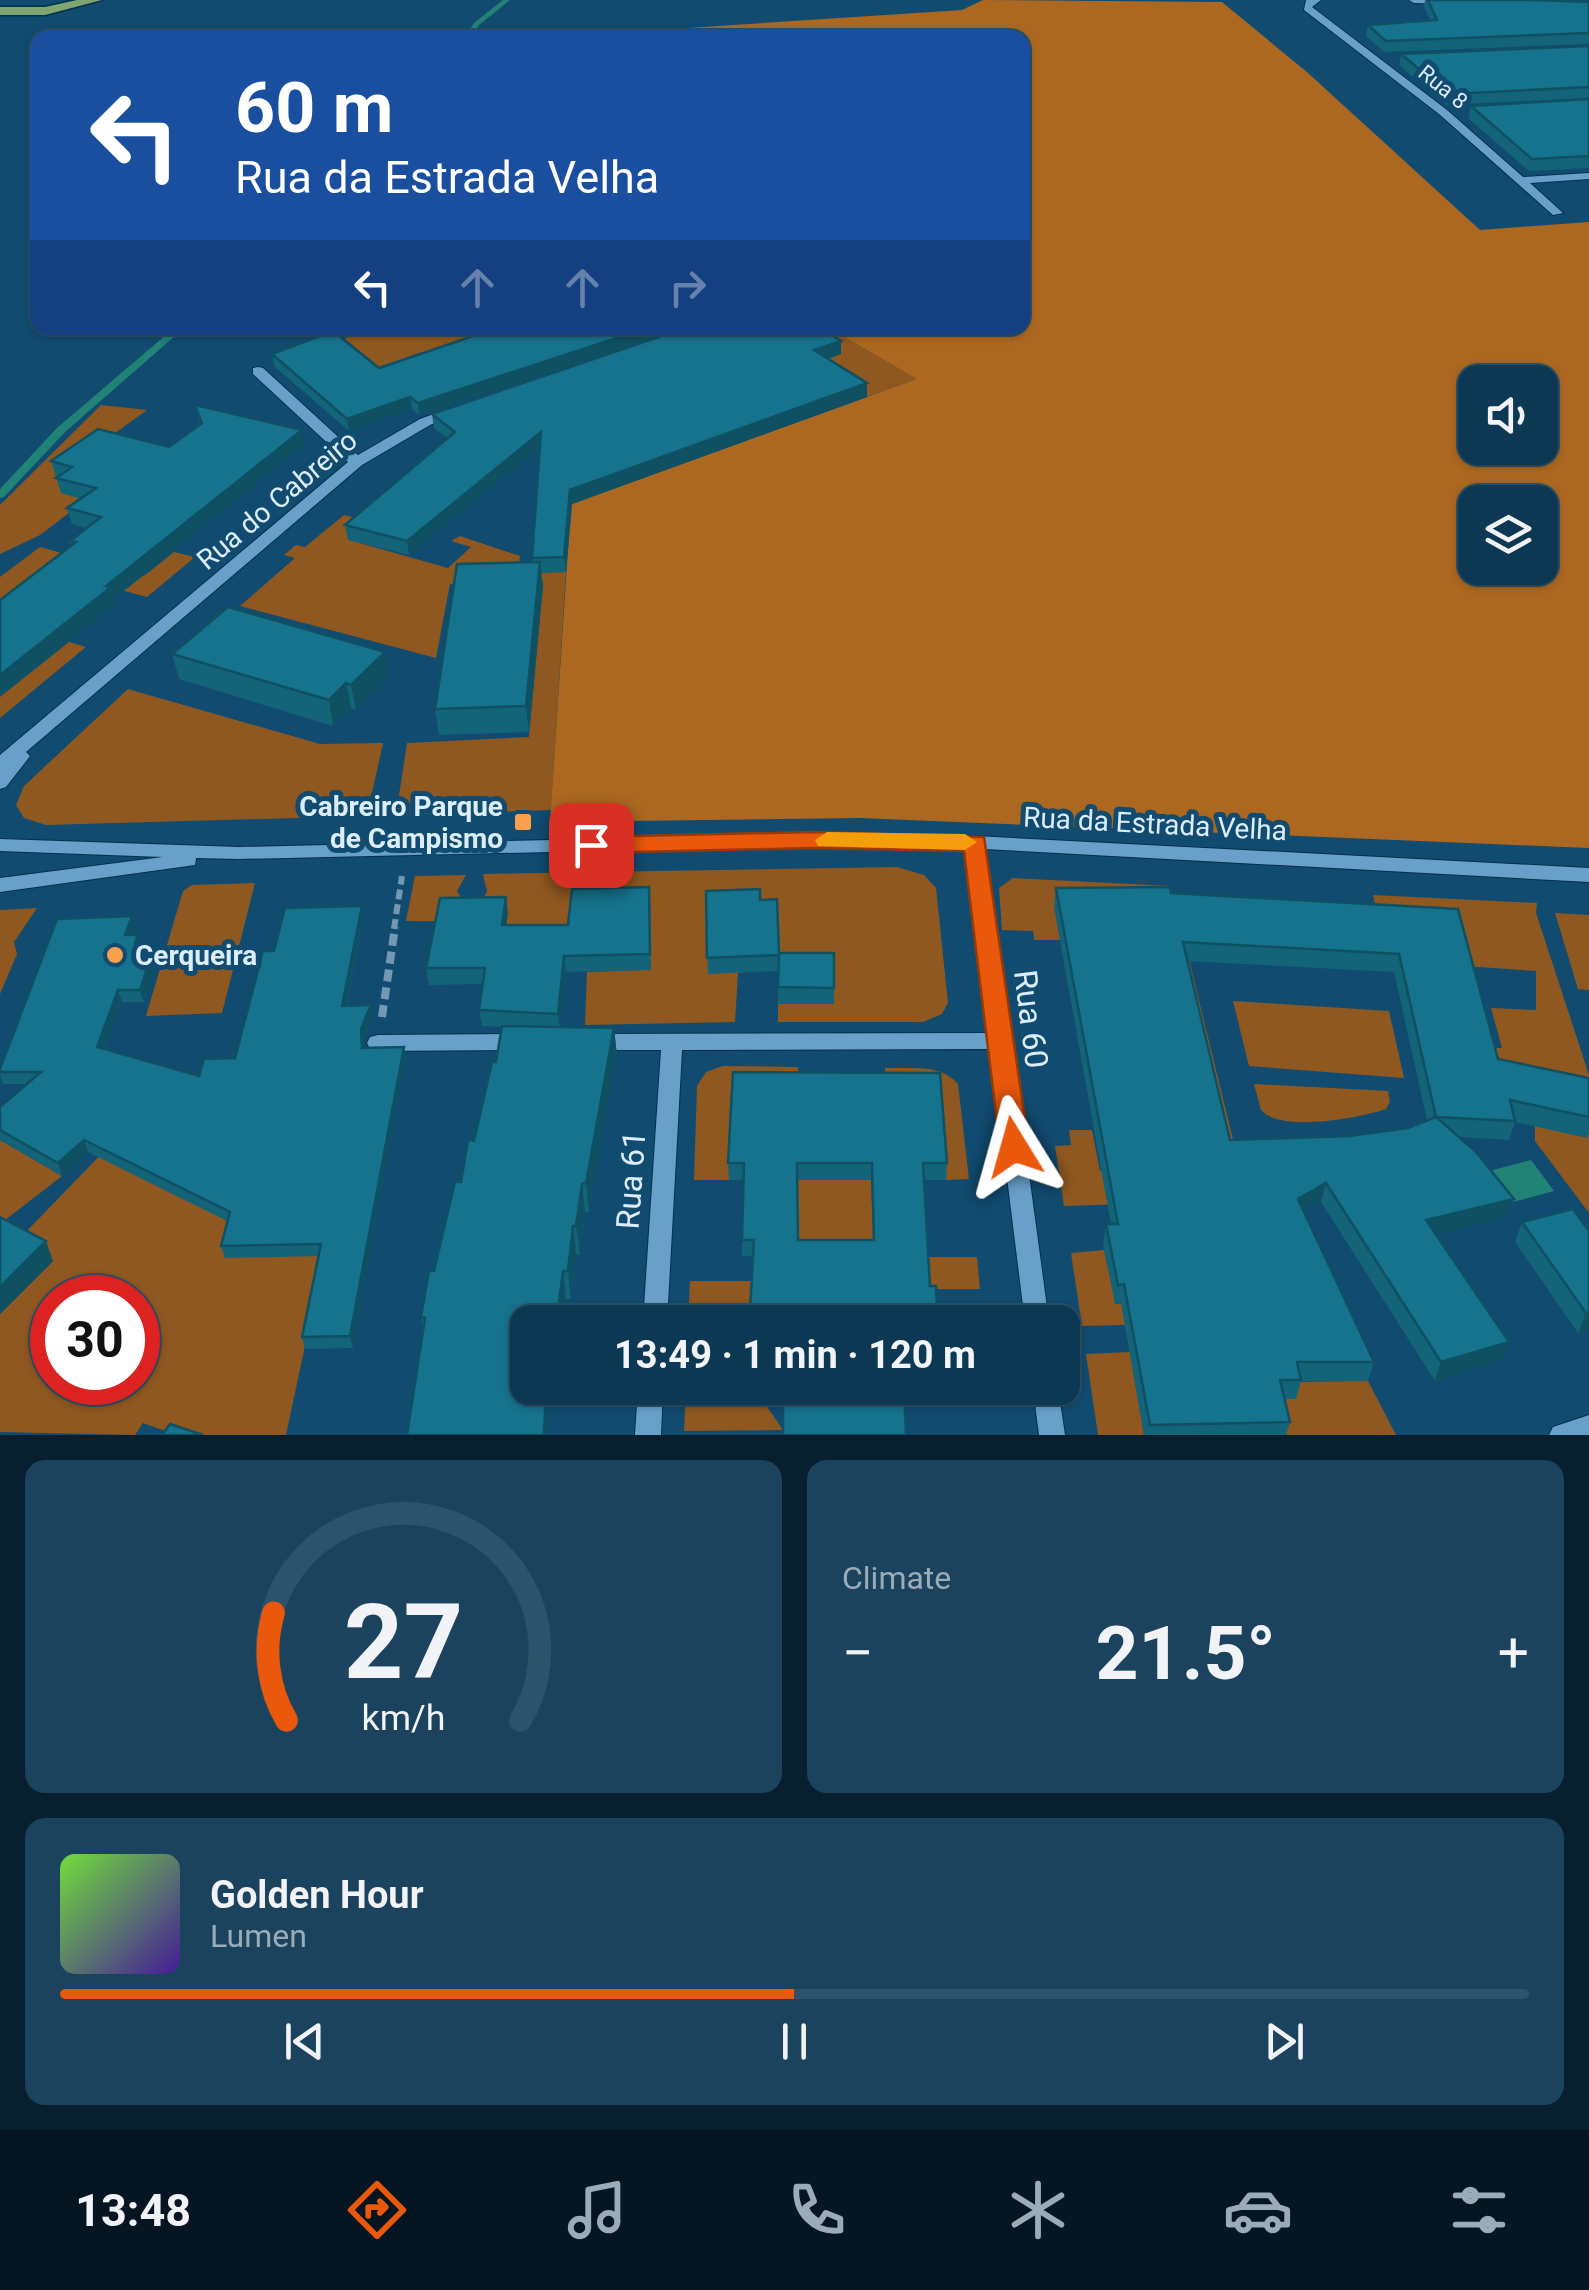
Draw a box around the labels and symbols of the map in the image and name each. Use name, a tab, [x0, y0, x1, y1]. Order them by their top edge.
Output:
street label: Rua 8	[1414, 60, 1472, 114]
street label: Rua do Cabreiro	[190, 423, 364, 577]
place label: Cabreiro Parque de Campismo	[299, 790, 503, 855]
street label: Rua da Estrada Velha	[1022, 801, 1288, 847]
pin	[549, 803, 634, 888]
marker: Cabreiro Parque de Campismo	[512, 811, 534, 833]
place label: Cerqueira	[135, 939, 257, 972]
marker: Cerqueira	[104, 944, 126, 966]
street label: Rua 60	[1006, 968, 1056, 1070]
position arrow	[962, 1095, 1066, 1199]
street label: Rua 61	[609, 1129, 653, 1231]
speed limit sign: 30	[30, 1275, 160, 1405]

